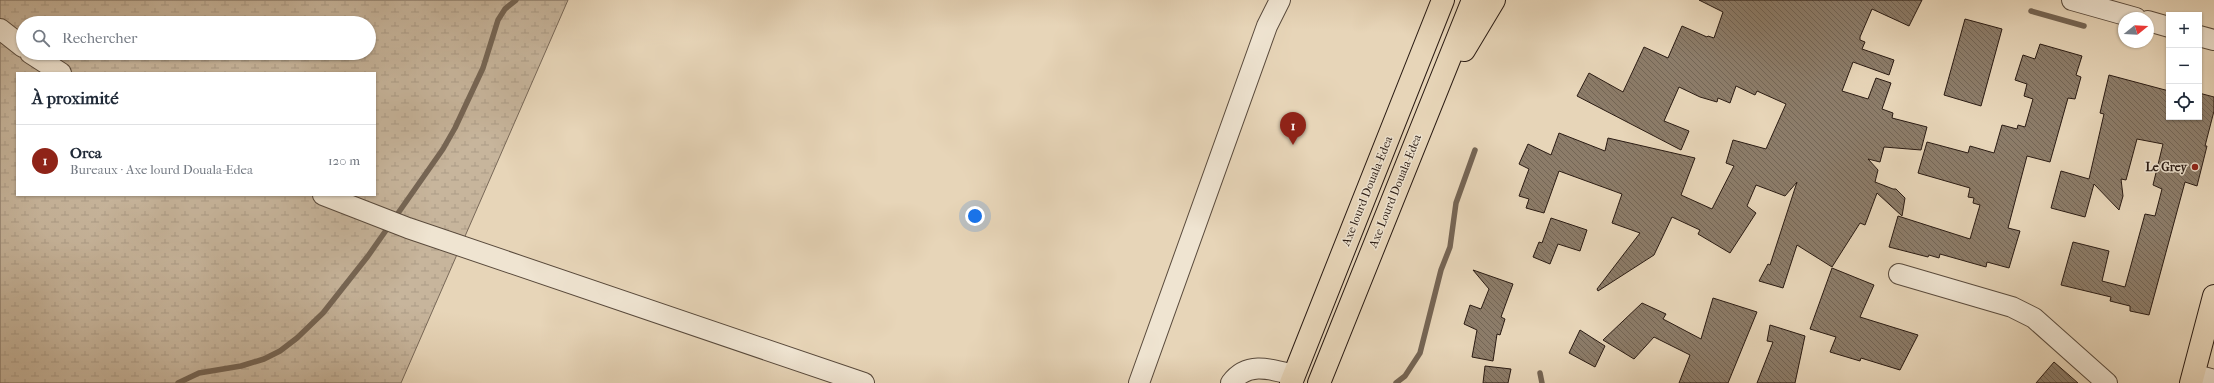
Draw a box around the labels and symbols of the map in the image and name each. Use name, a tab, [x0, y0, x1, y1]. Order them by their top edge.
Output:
north arrow	[2118, 12, 2154, 48]
pin: 1	[1280, 112, 1306, 145]
street label: Axe Lourd Douala-Edea	[1365, 132, 1424, 251]
street label: Axe lourd Douala-Edea	[1338, 134, 1396, 249]
place label: Le Grey	[2146, 160, 2188, 175]
marker: Le Grey	[2190, 162, 2200, 172]
your location	[965, 206, 985, 226]

